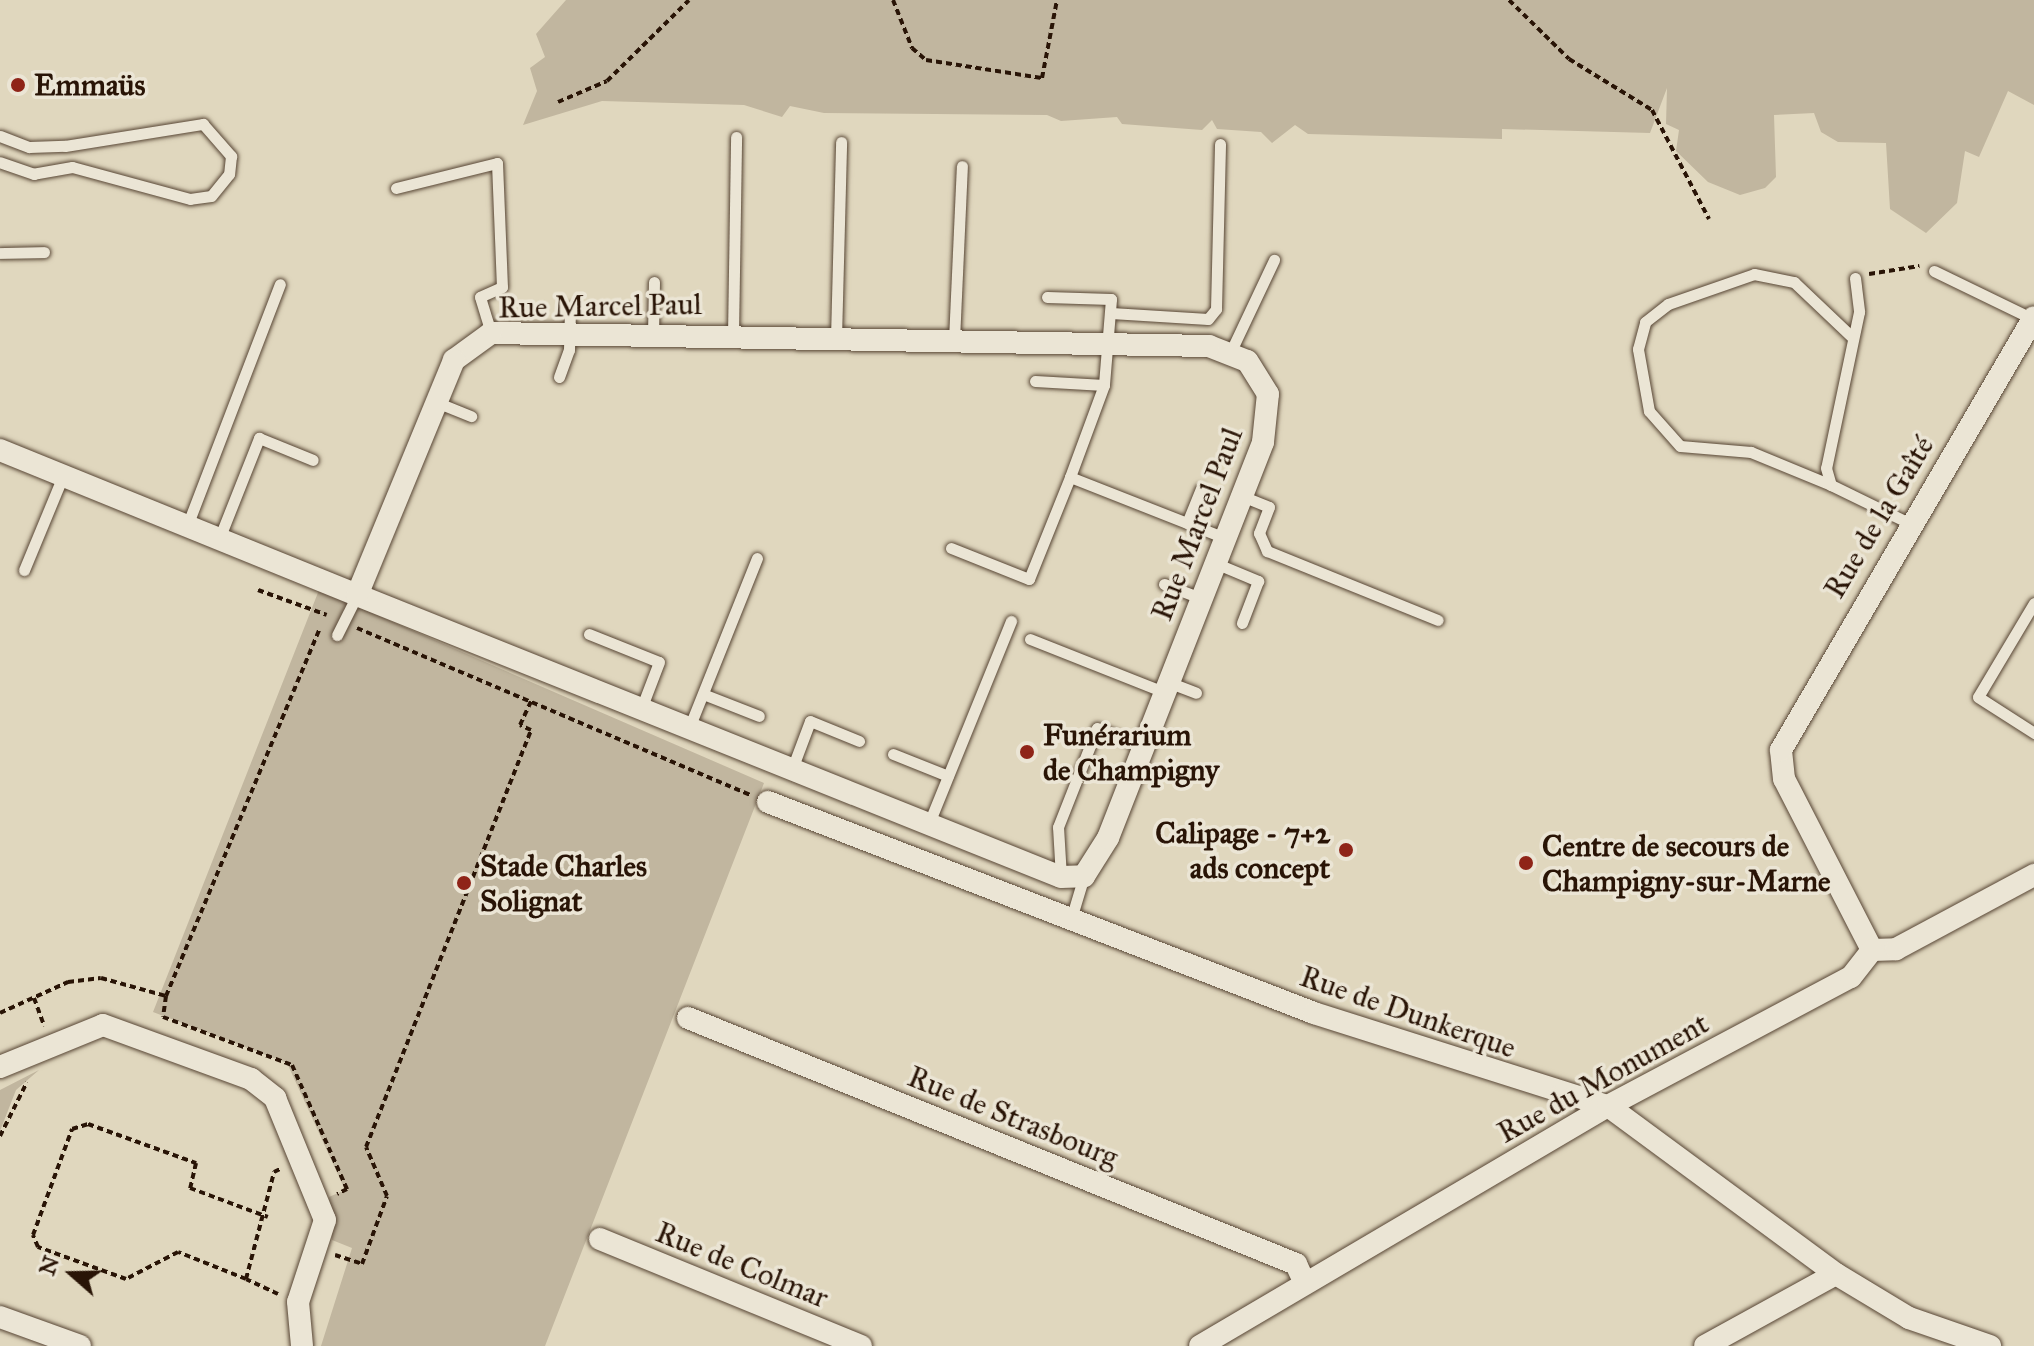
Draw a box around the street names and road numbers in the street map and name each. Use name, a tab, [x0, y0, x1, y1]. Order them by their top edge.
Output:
street label: Rue Marcel Paul	[498, 286, 702, 326]
street label: Rue Marcel Paul	[1144, 423, 1250, 625]
street label: Rue de la Gaîté	[1816, 429, 1942, 605]
street label: Rue de Dunkerque	[1295, 958, 1521, 1066]
street label: Rue du Monument	[1491, 1005, 1715, 1151]
street label: Rue de Strasbourg	[903, 1058, 1123, 1176]
street label: Rue de Colmar	[651, 1214, 833, 1316]

